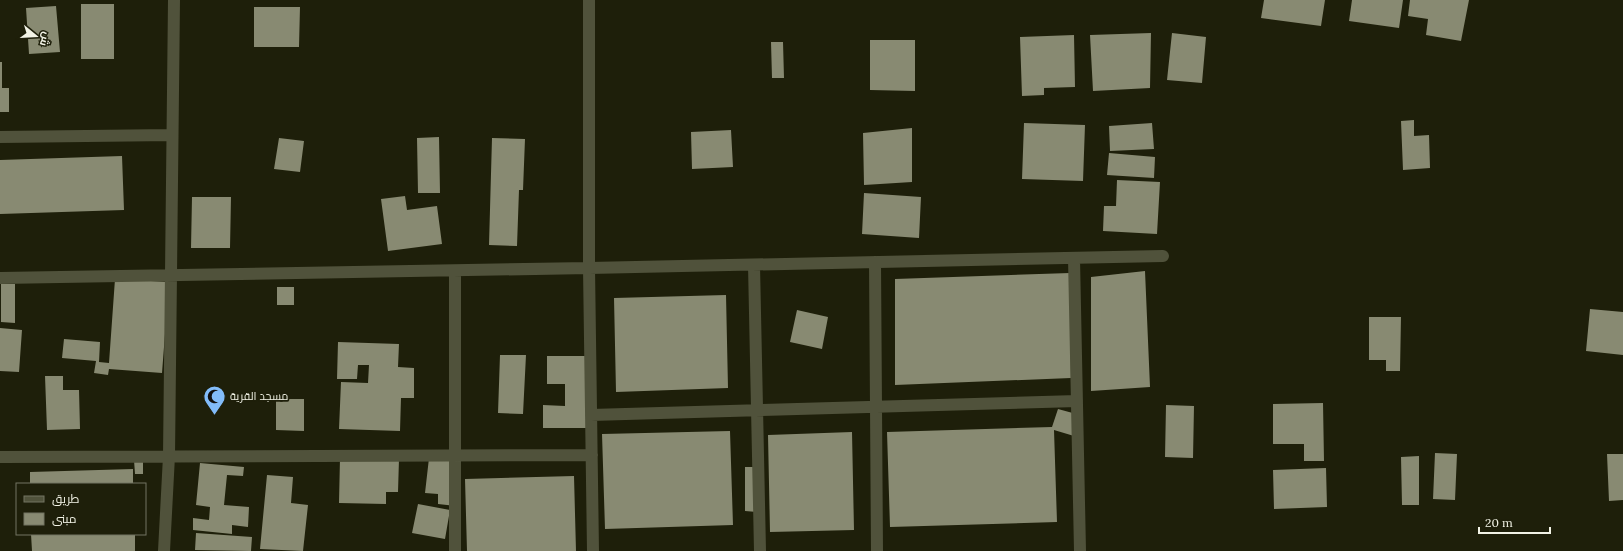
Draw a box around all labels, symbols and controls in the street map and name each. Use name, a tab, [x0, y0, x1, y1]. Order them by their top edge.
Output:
north arrow	[16, 16, 56, 56]
text: ش	[37, 30, 54, 48]
mosque icon: مسجد القرية	[201, 383, 227, 416]
place label: مسجد القرية	[230, 389, 288, 403]
legend	[16, 483, 146, 535]
text: طريق	[52, 491, 80, 506]
scale bar	[1479, 509, 1550, 535]
text: مبنى	[52, 511, 77, 526]
text: 20 m	[1485, 515, 1513, 530]

